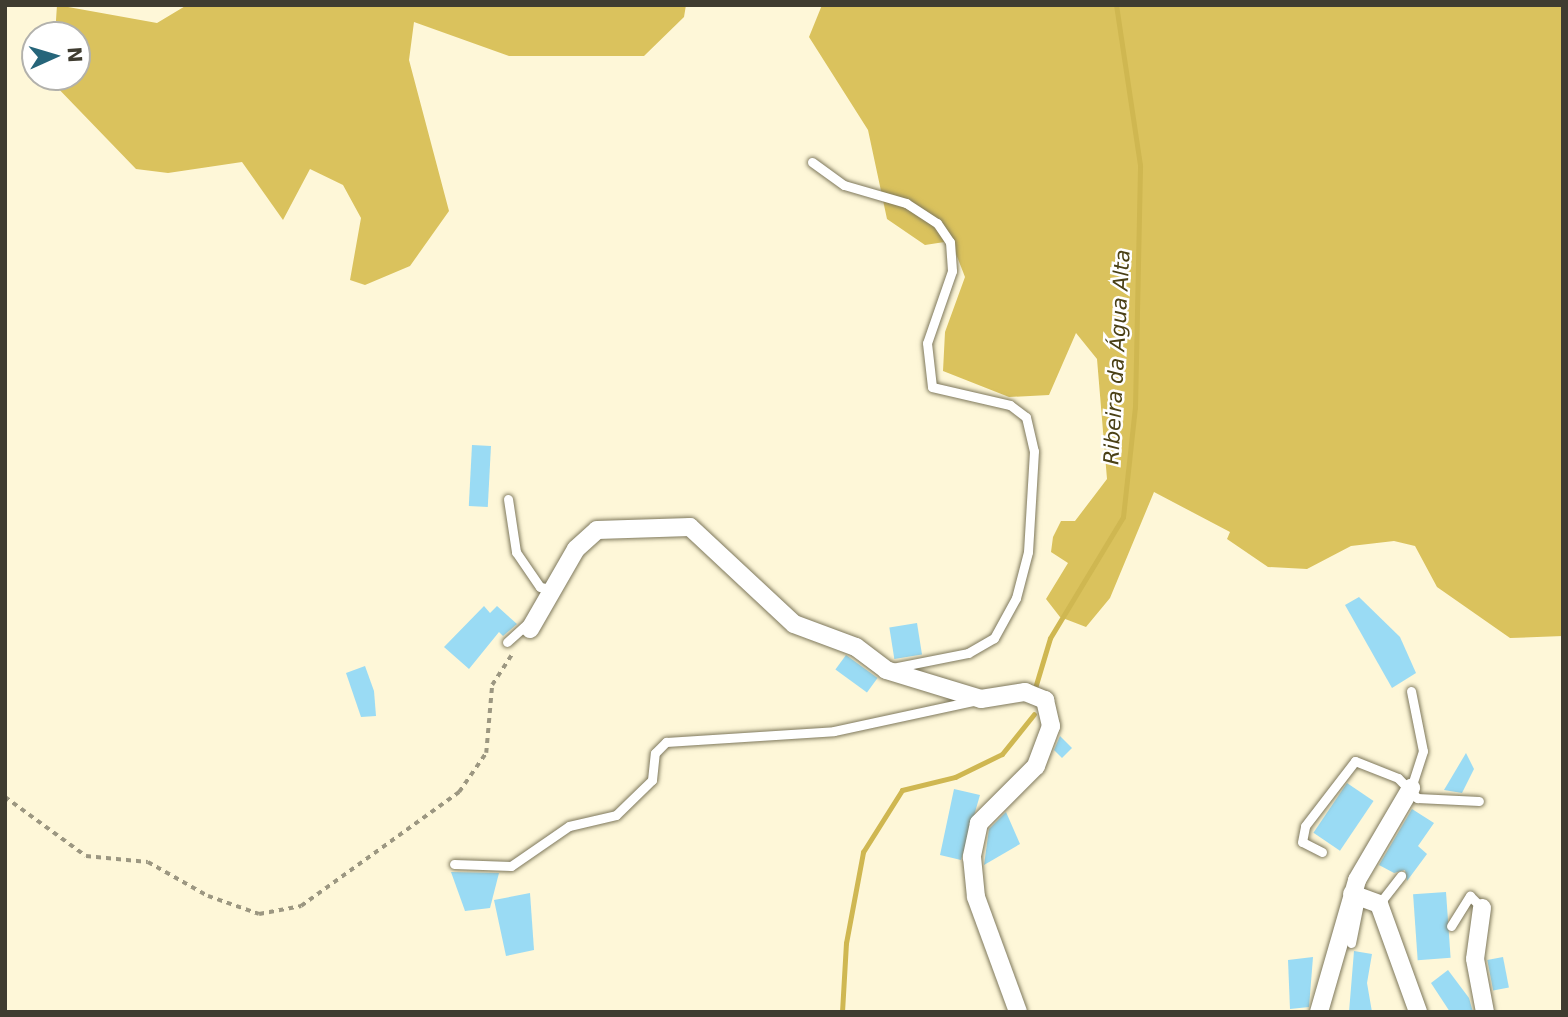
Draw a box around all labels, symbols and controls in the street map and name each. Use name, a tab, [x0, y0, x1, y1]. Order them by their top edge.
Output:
north arrow	[21, 21, 91, 91]
text: N	[63, 46, 86, 63]
water label: Ribeira da Água Alta	[1099, 249, 1135, 465]

